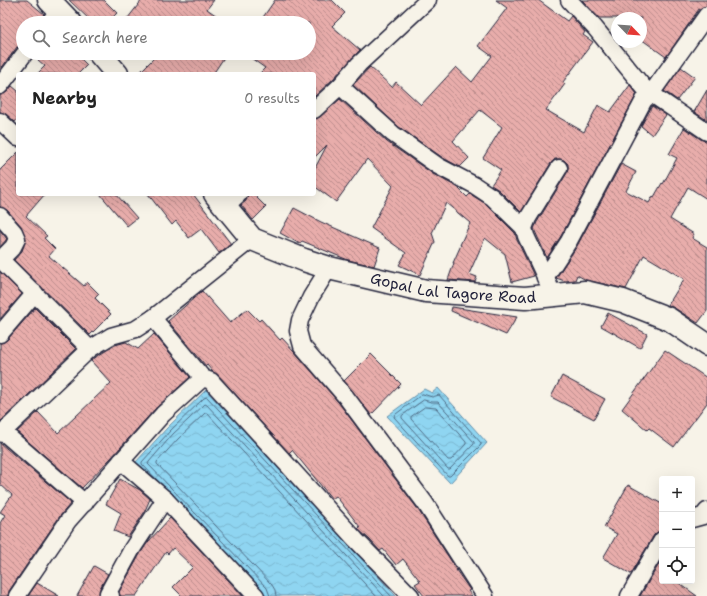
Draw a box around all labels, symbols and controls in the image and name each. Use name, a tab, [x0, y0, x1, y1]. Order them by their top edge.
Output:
north arrow	[611, 12, 647, 48]
search box	[16, 16, 316, 60]
icon: search	[30, 27, 52, 49]
text: Search here	[62, 28, 148, 48]
text: Nearby	[32, 87, 97, 109]
text: 0 results	[244, 90, 300, 107]
street label: Gopal Lal Tagore Road	[368, 268, 537, 308]
map controls	[659, 476, 695, 584]
button: +	[659, 476, 695, 512]
button: −	[659, 512, 695, 548]
button: locate	[659, 548, 695, 584]

